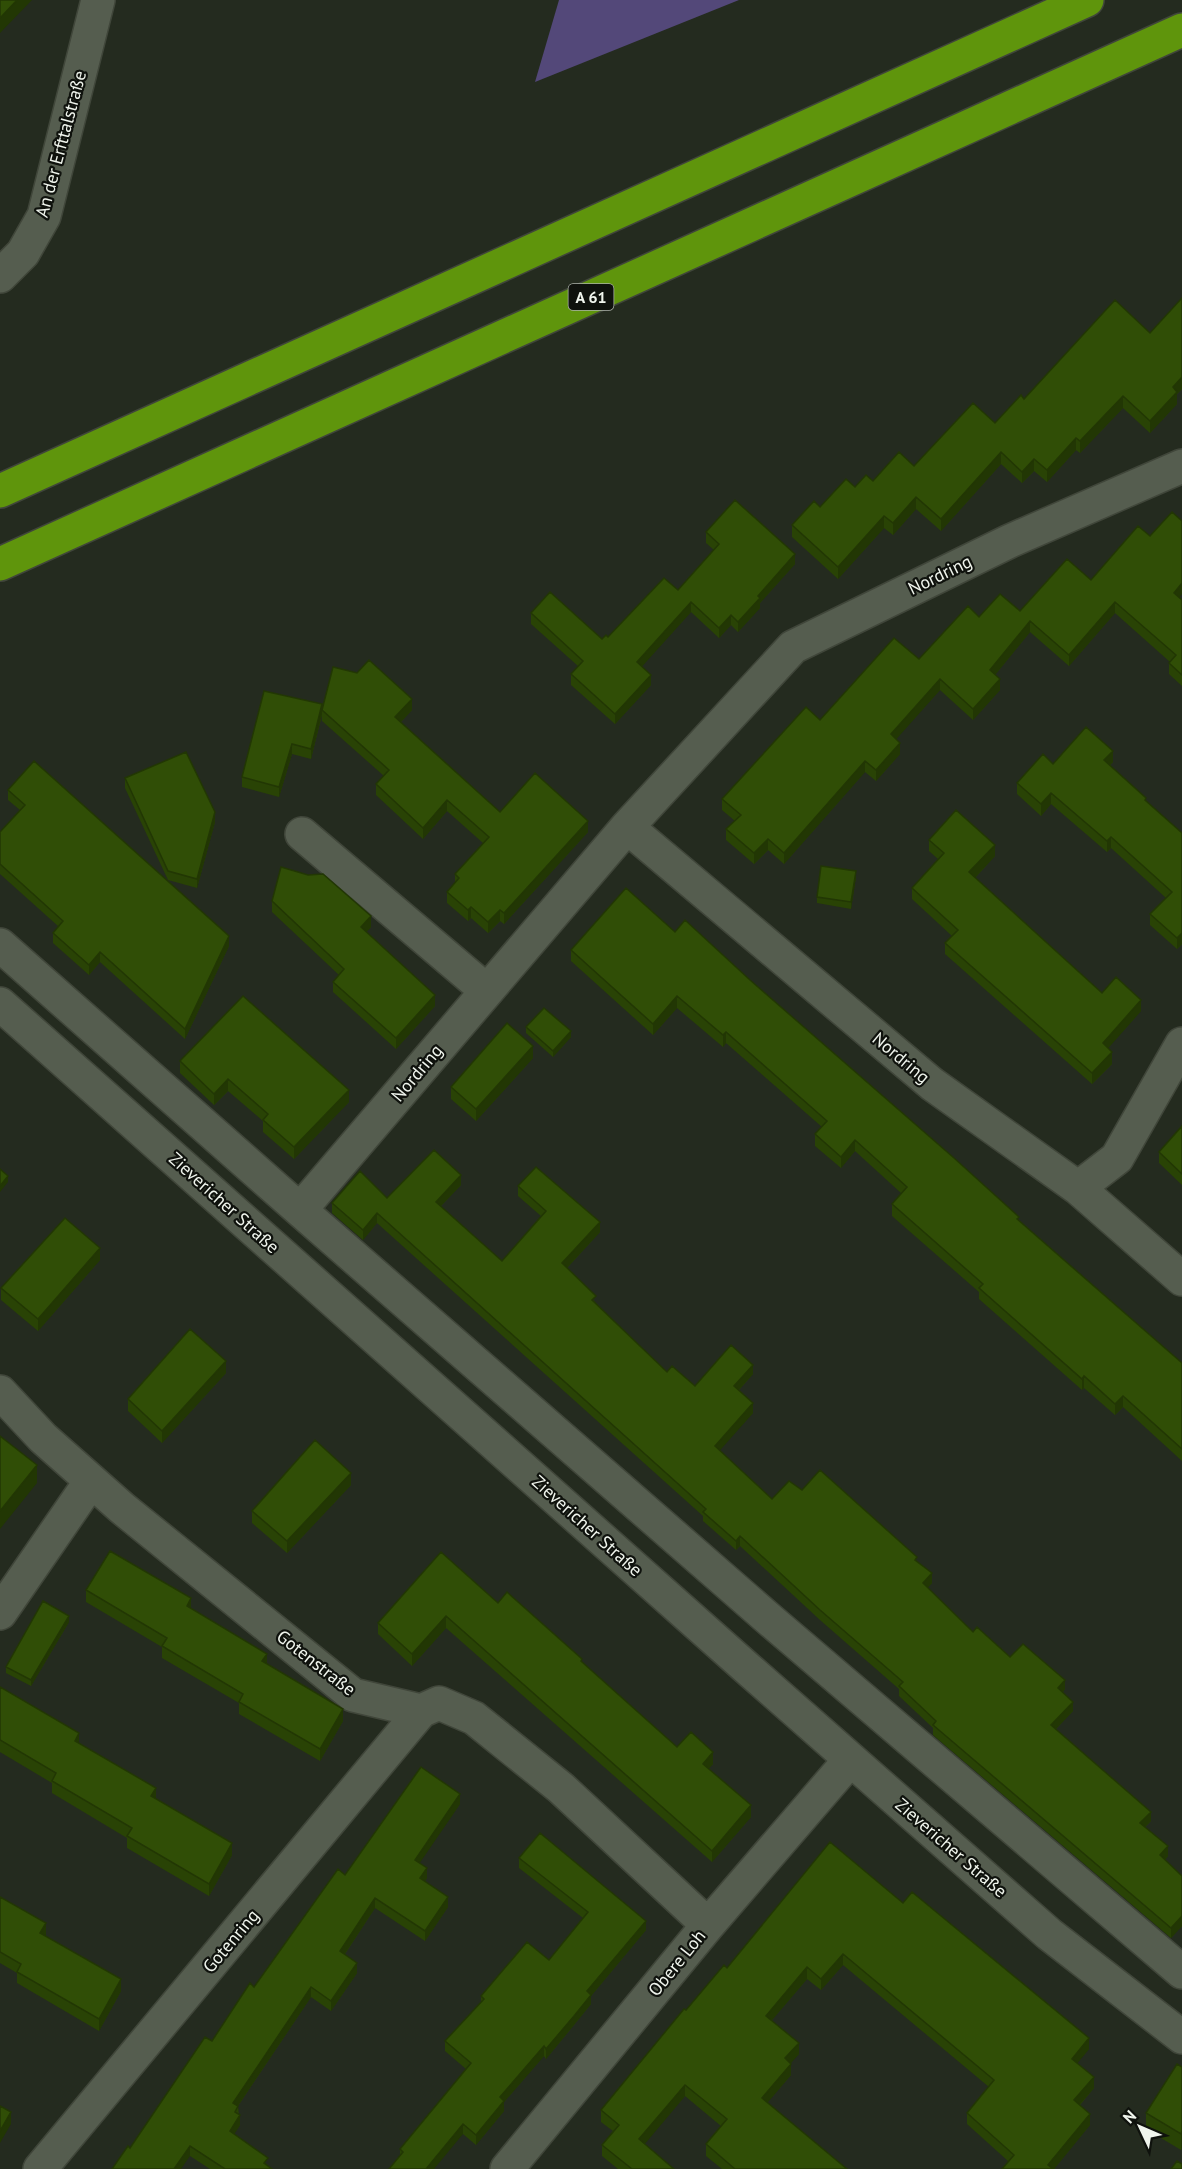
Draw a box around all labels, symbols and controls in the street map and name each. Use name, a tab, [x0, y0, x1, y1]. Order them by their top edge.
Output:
street label: An der Erfttalstraße	[30, 68, 91, 220]
road number: A 61	[568, 284, 614, 310]
street label: Nordring	[904, 549, 975, 600]
street label: Nordring	[868, 1027, 935, 1088]
street label: Nordring	[386, 1039, 447, 1106]
street label: Zievericher Straße	[164, 1147, 284, 1258]
street label: Zievericher Straße	[527, 1470, 647, 1581]
street label: Gotenstraße	[272, 1625, 360, 1701]
street label: Zievericher Straße	[891, 1793, 1012, 1902]
street label: Gotenring	[197, 1904, 264, 1977]
street label: Obere Loh	[643, 1925, 710, 2001]
north arrow	[1110, 2097, 1170, 2157]
text: N	[1118, 2106, 1140, 2127]

